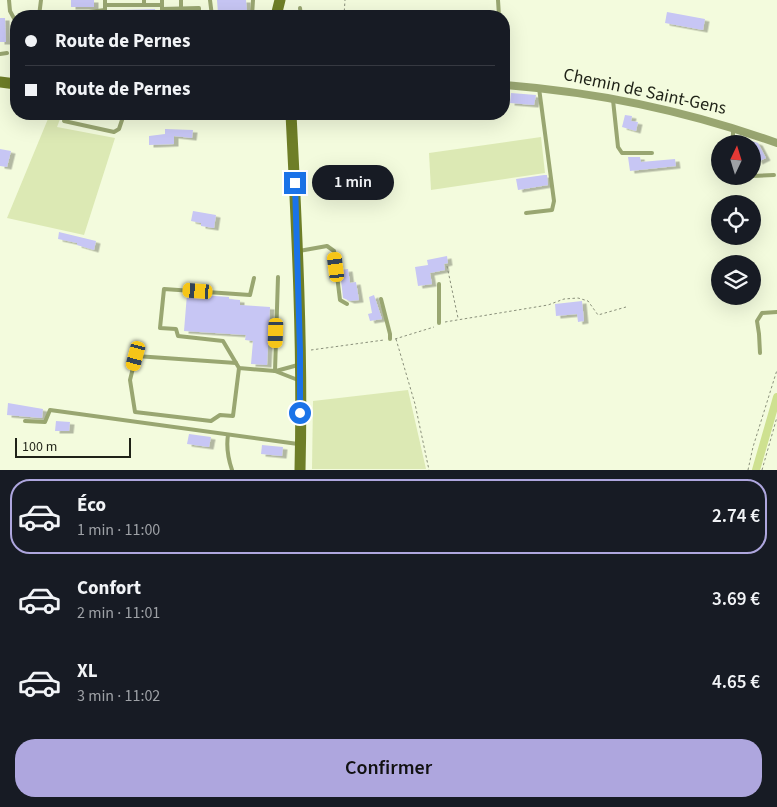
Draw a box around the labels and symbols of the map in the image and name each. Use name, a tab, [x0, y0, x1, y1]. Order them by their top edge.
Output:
street label: Chemin de Saint-Gens	[561, 62, 729, 121]
north arrow	[711, 135, 761, 185]
callout: 1 min	[312, 166, 395, 200]
route end	[284, 172, 306, 194]
car	[326, 251, 345, 283]
car	[182, 282, 213, 300]
car	[267, 318, 284, 348]
car	[124, 340, 147, 372]
route start	[289, 402, 311, 424]
scale bar	[15, 434, 131, 458]

